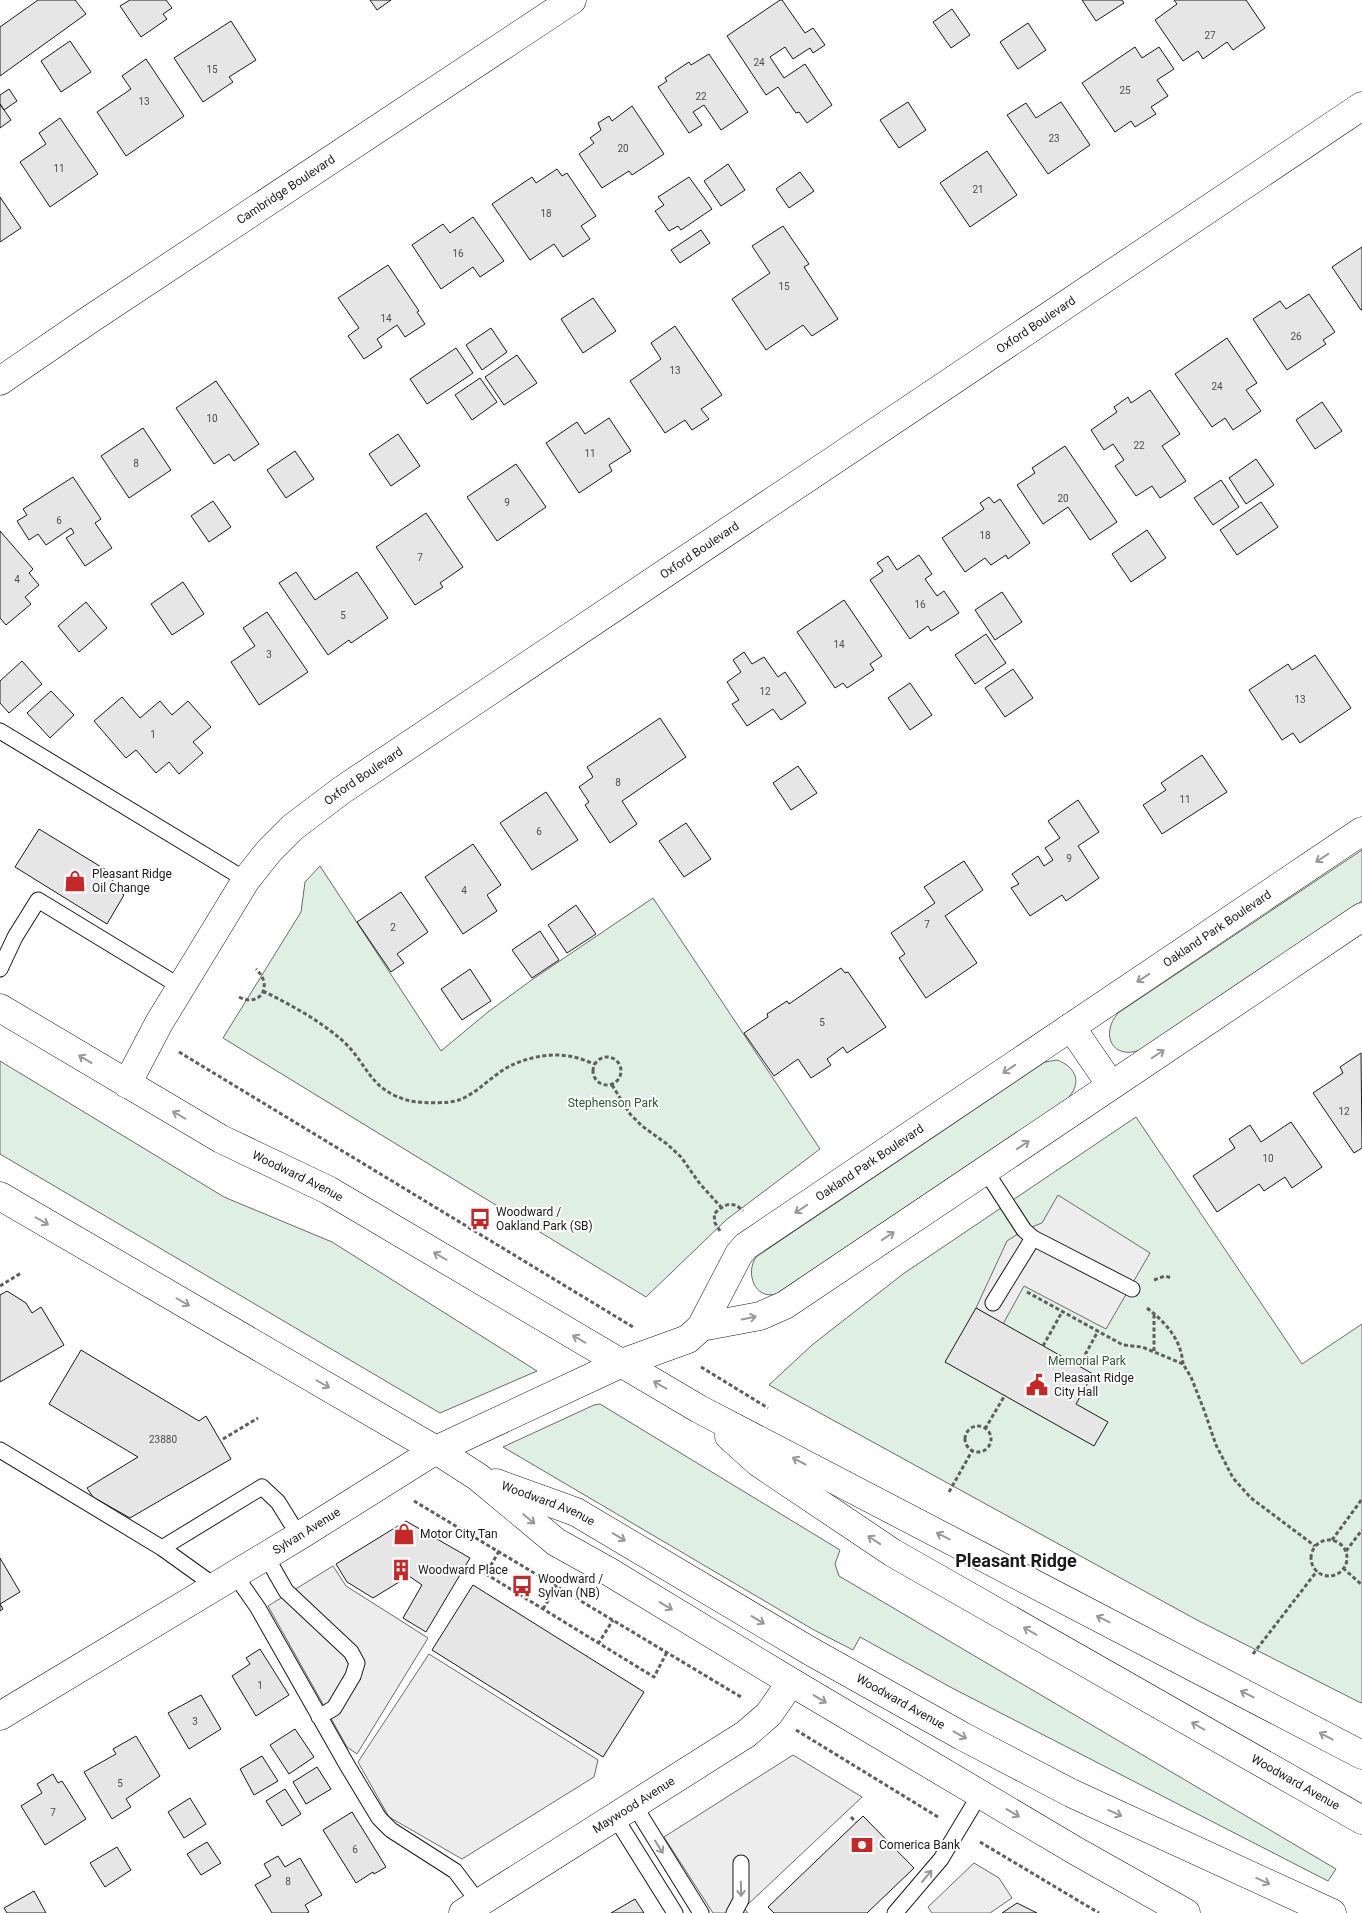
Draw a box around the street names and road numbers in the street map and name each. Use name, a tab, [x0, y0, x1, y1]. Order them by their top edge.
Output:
street label: Cambridge Boulevard	[234, 152, 338, 227]
street label: Oxford Boulevard	[994, 293, 1078, 356]
street label: Oxford Boulevard	[657, 519, 742, 582]
street label: Oxford Boulevard	[321, 744, 405, 808]
street label: Oakland Park Boulevard	[1160, 887, 1274, 970]
street label: Oakland Park Boulevard	[813, 1121, 926, 1204]
street label: Woodward Avenue	[250, 1148, 346, 1204]
street label: Woodward Avenue	[499, 1479, 597, 1529]
street label: Sylvan Avenue	[270, 1505, 343, 1557]
street label: Woodward Avenue	[854, 1671, 947, 1732]
street label: Woodward Avenue	[1249, 1751, 1342, 1813]
street label: Maywood Avenue	[590, 1774, 677, 1836]

